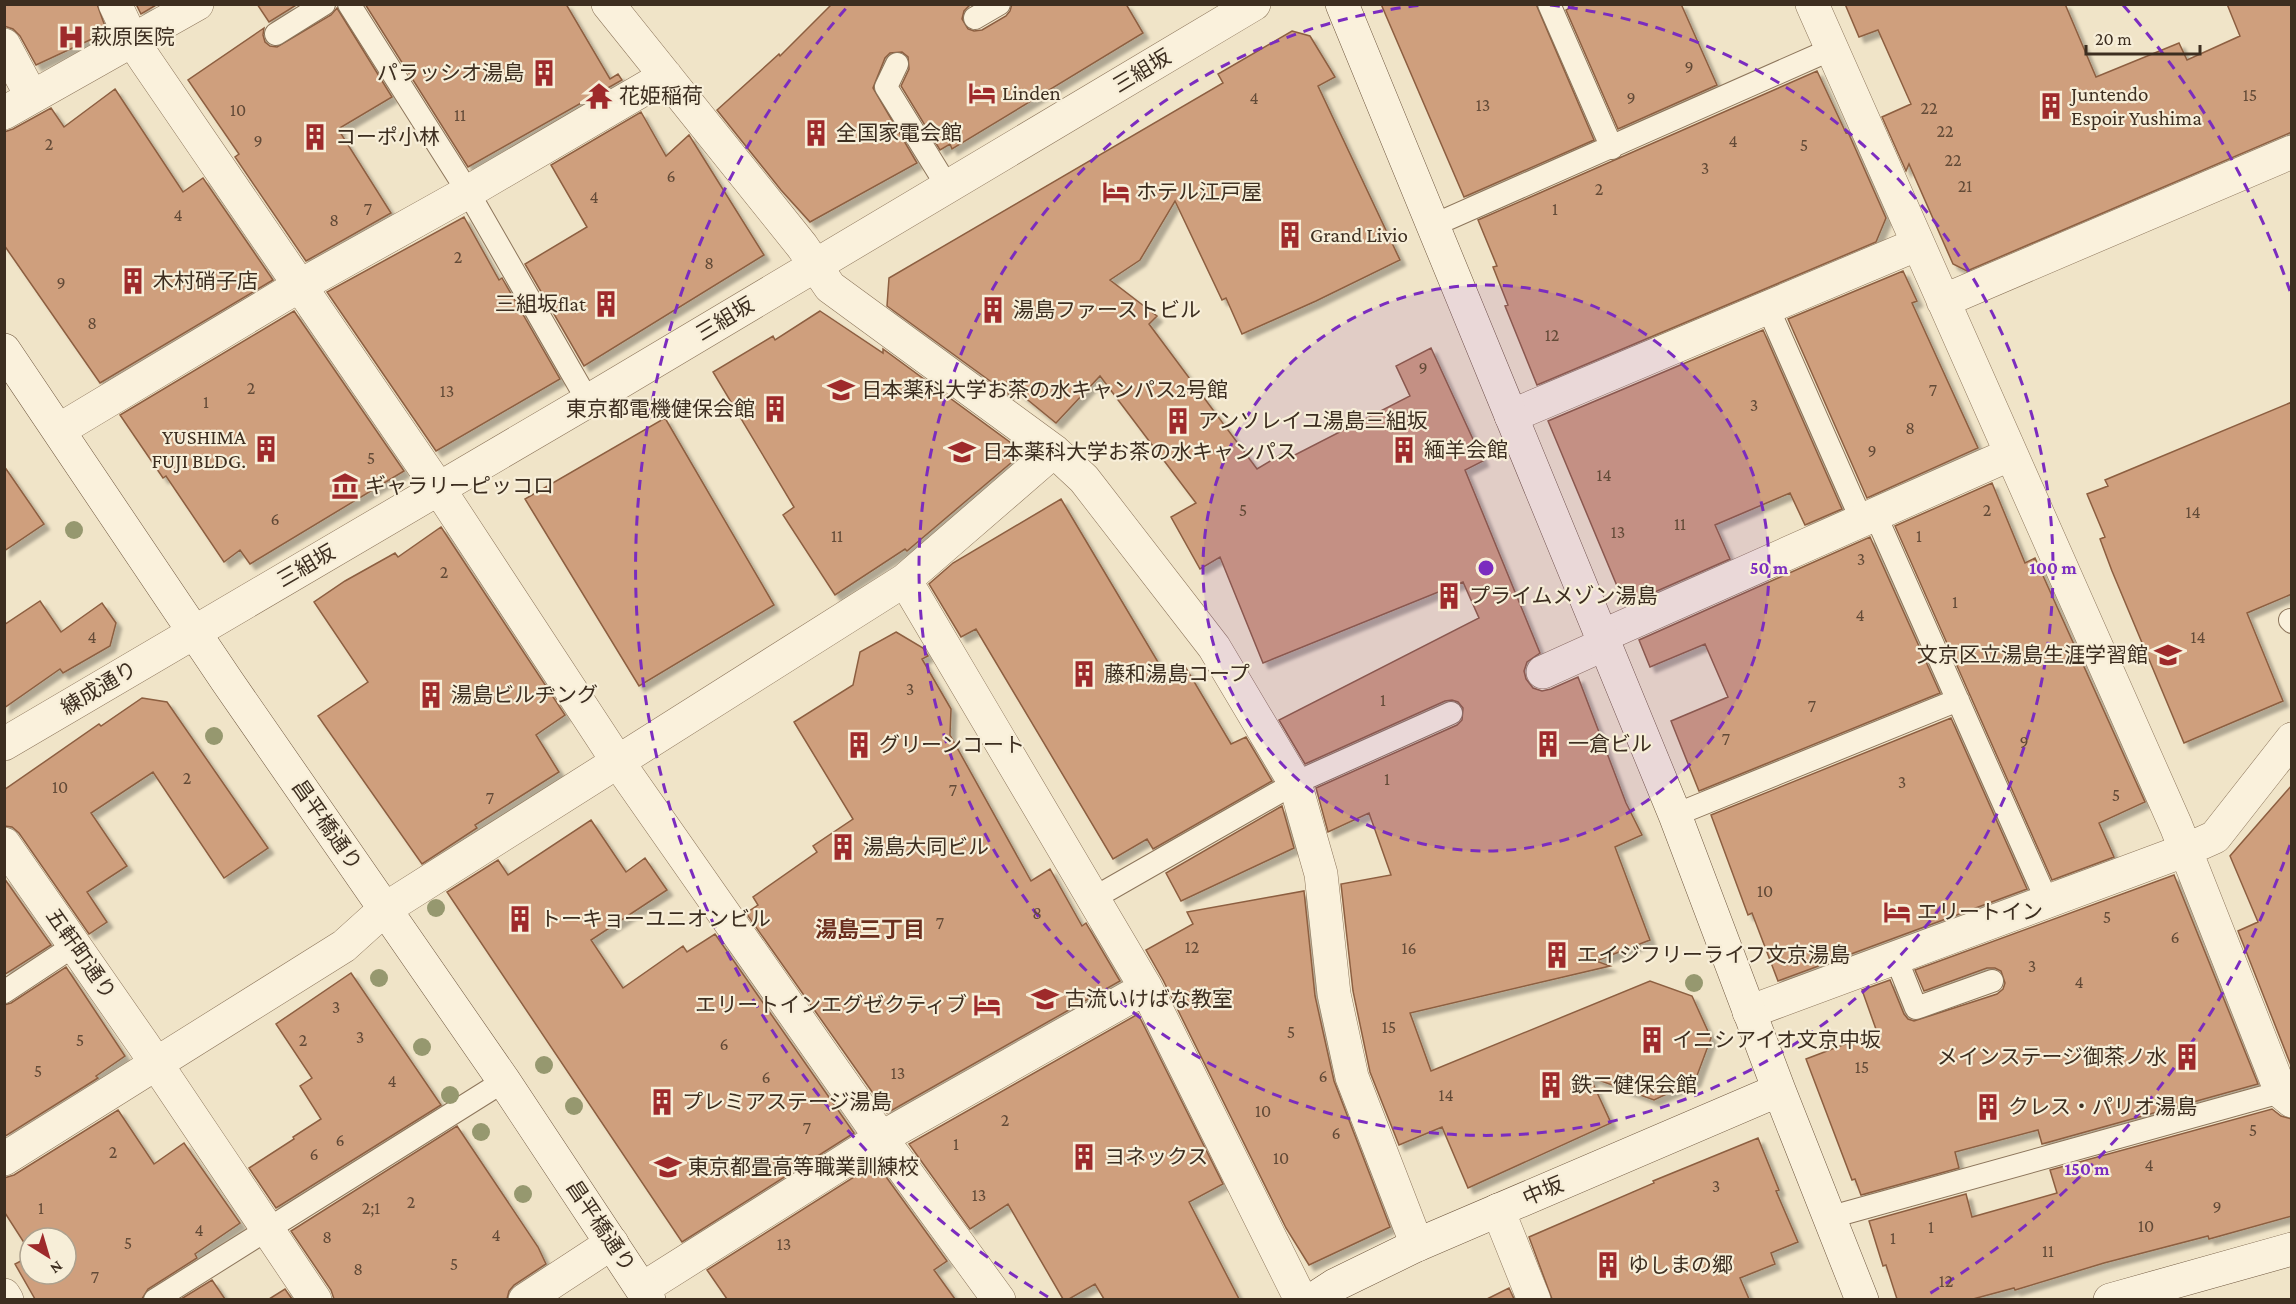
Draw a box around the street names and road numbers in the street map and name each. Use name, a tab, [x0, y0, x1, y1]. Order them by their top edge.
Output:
street label: 三組坂	[1109, 44, 1175, 98]
street label: 三組坂	[692, 292, 758, 346]
street label: 三組坂	[273, 540, 339, 592]
street label: 練成通り	[57, 656, 141, 720]
street label: 昌平橋通り	[287, 775, 367, 875]
street label: 五軒町通り	[41, 904, 121, 1004]
street label: 中坂	[1519, 1172, 1567, 1210]
street label: 昌平橋通り	[562, 1176, 640, 1276]

